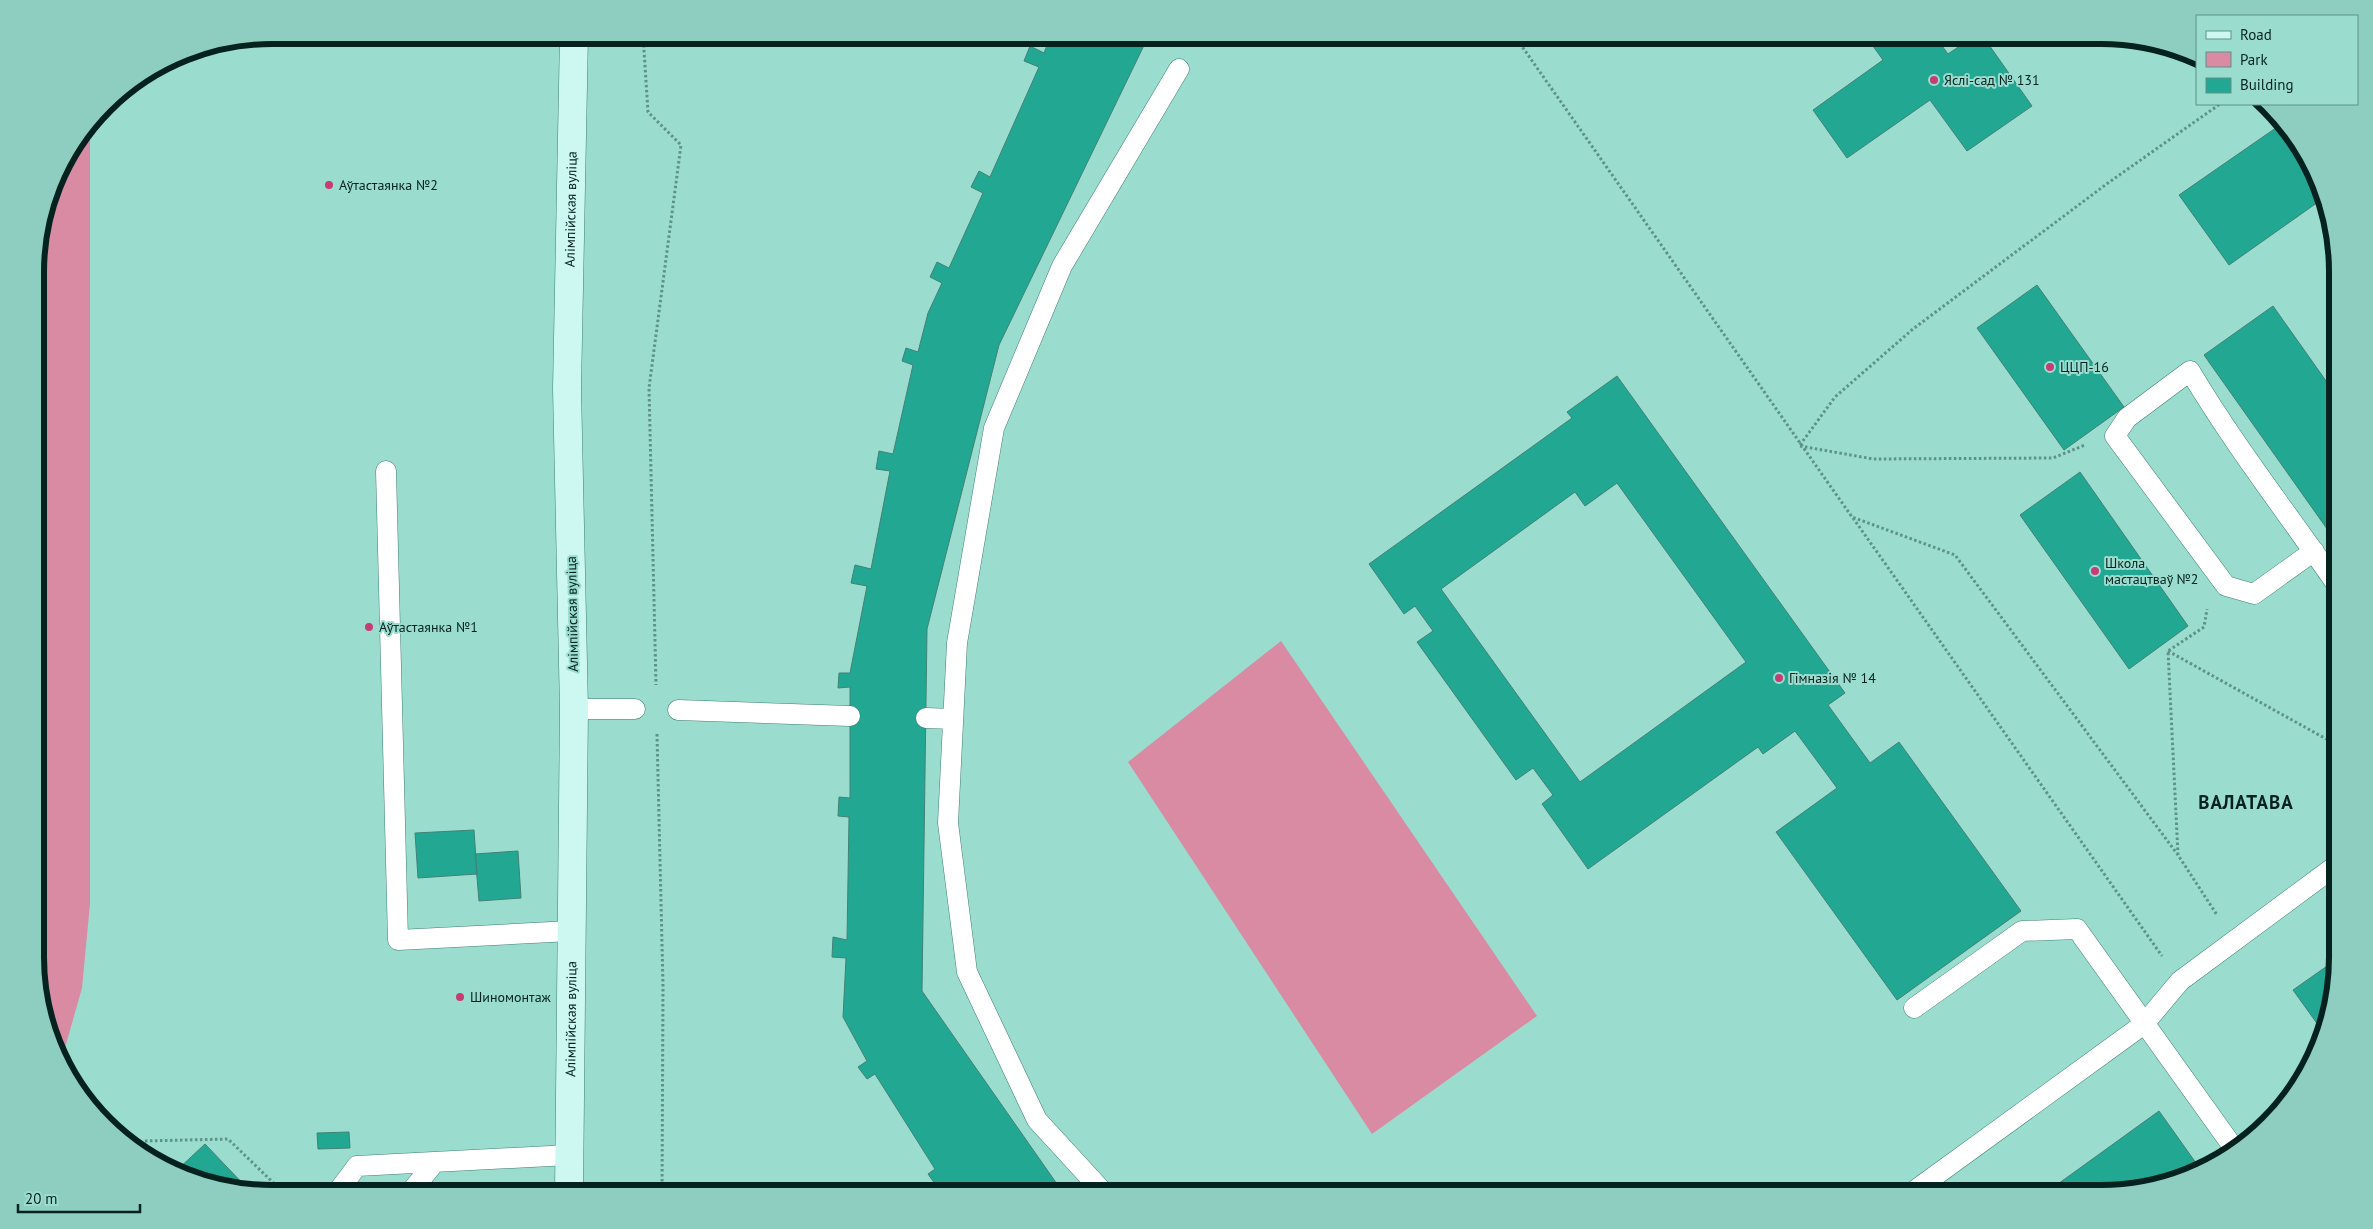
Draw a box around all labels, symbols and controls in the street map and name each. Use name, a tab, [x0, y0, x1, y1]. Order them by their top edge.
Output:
legend	[2196, 15, 2358, 105]
text: Road	[2240, 25, 2272, 44]
text: Park	[2240, 50, 2268, 69]
place label: Яслі-сад № 131	[1944, 71, 2040, 89]
marker: Яслі-сад № 131	[1928, 74, 1940, 86]
text: Building	[2240, 75, 2294, 94]
street label: Алімпійская вуліца	[560, 151, 581, 267]
place label: Аўтастаянка №2	[339, 176, 438, 194]
marker: Аўтастаянка №2	[323, 179, 335, 191]
place label: ЦЦП-16	[2060, 358, 2109, 376]
marker: ЦЦП-16	[2044, 361, 2056, 373]
place label: Школа мастацтваў №2	[2105, 554, 2198, 588]
street label: Алімпійская вуліца	[562, 556, 582, 672]
marker: Школа мастацтваў №2	[2089, 565, 2101, 577]
place label: Аўтастаянка №1	[379, 618, 478, 636]
marker: Аўтастаянка №1	[363, 621, 375, 633]
place label: Гімназія № 14	[1789, 669, 1876, 687]
marker: Гімназія № 14	[1773, 672, 1785, 684]
district label: ВАЛАТАВА	[2198, 790, 2294, 814]
street label: Алімпійская вуліца	[561, 961, 580, 1077]
place label: Шиномонтаж	[470, 988, 552, 1006]
marker: Шиномонтаж	[454, 991, 466, 1003]
scale bar	[18, 1182, 140, 1214]
text: 20 m	[25, 1189, 58, 1208]

